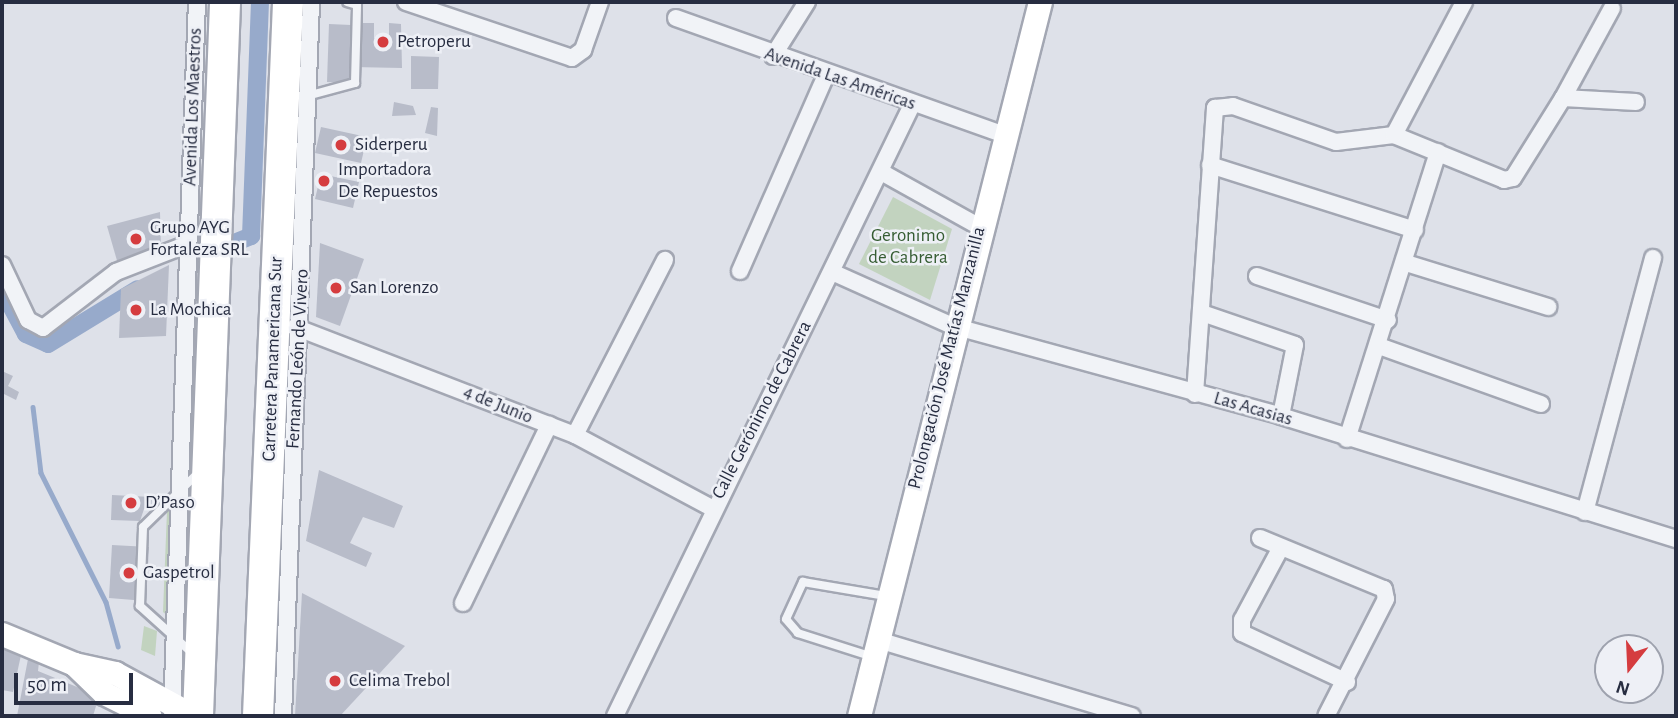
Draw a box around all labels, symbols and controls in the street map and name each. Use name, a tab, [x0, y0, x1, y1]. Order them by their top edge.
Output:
street label: Avenida Los Maestros	[179, 27, 207, 187]
place label: Petroperu	[397, 31, 471, 53]
marker: Petroperu	[375, 34, 391, 50]
street label: Avenida Las Américas	[761, 42, 919, 116]
place label: Siderperu	[355, 134, 428, 156]
marker: Siderperu	[333, 137, 349, 153]
place label: Importadora De Repuestos	[338, 159, 438, 203]
marker: Importadora De Repuestos	[316, 173, 332, 189]
place label: Grupo AYG Fortaleza SRL	[150, 217, 248, 261]
street label: Prolongación José Matías Manzanilla	[903, 224, 991, 492]
park label: Geronimo de Cabrera	[868, 225, 948, 269]
marker: Grupo AYG Fortaleza SRL	[128, 231, 144, 247]
street label: Carretera Panamericana Sur	[258, 256, 288, 462]
street label: Fernando León de Vivero	[282, 268, 314, 450]
place label: San Lorenzo	[350, 277, 438, 299]
marker: San Lorenzo	[328, 280, 344, 296]
place label: La Mochica	[150, 299, 231, 321]
marker: La Mochica	[128, 302, 144, 318]
street label: Calle Gerónimo de Cabrera	[707, 317, 817, 503]
street label: 4 de Junio	[460, 381, 536, 429]
street label: Las Acasias	[1211, 387, 1295, 431]
place label: D’Paso	[145, 492, 195, 514]
marker: D’Paso	[123, 495, 139, 511]
place label: Gaspetrol	[143, 562, 215, 584]
marker: Gaspetrol	[121, 565, 137, 581]
north arrow	[1594, 634, 1664, 704]
scale bar	[18, 658, 136, 702]
place label: Celima Trebol	[349, 670, 450, 692]
marker: Celima Trebol	[327, 673, 343, 689]
text: 50 m	[27, 674, 67, 695]
text: N	[1614, 676, 1632, 699]

